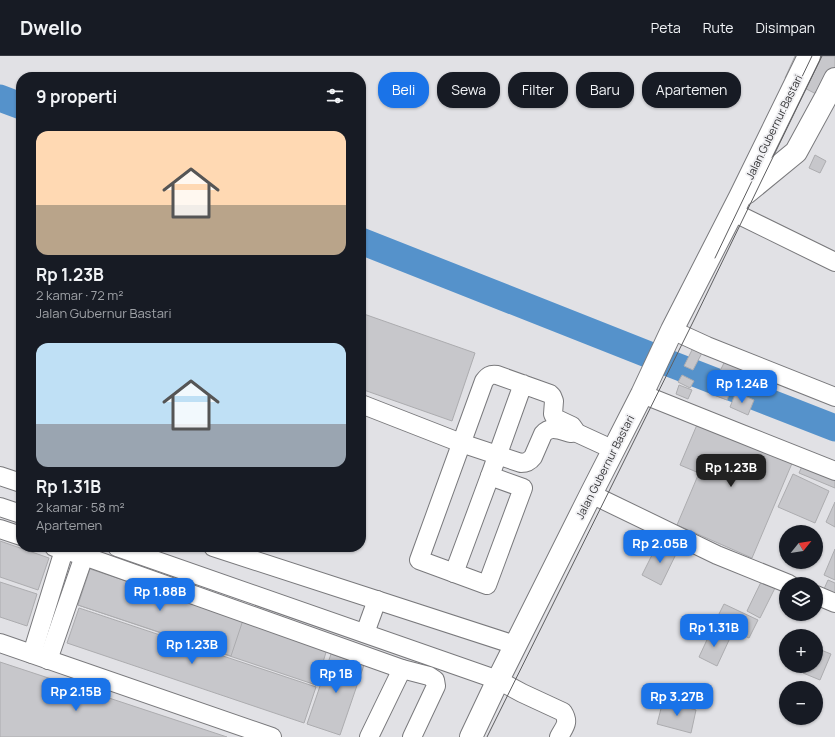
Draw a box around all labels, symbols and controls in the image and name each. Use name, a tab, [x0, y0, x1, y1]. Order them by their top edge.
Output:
text: Dwello	[20, 15, 82, 41]
text: Peta	[651, 18, 681, 37]
text: Rute	[703, 18, 733, 37]
text: Disimpan	[755, 18, 815, 37]
chip: Beli	[378, 72, 429, 108]
chip: Sewa	[437, 72, 500, 108]
chip: Filter	[508, 72, 568, 108]
chip: Baru	[576, 72, 634, 108]
chip: Apartemen	[642, 72, 741, 108]
street label: Jalan Gubernur Bastari	[742, 72, 805, 182]
text: 9 properti	[36, 85, 117, 108]
icon: filters	[324, 85, 346, 107]
icon: home	[155, 157, 227, 229]
text: Rp 1.23B	[36, 263, 104, 286]
text: 2 kamar · 72 m²	[36, 286, 124, 304]
text: Jalan Gubernur Bastari	[36, 304, 172, 322]
icon: home	[155, 369, 227, 441]
pin: Rp 1.24B	[701, 370, 783, 404]
text: Rp 1.24B	[716, 374, 768, 392]
street label: Jalan Gubernur Bastari	[572, 412, 637, 521]
pin: Rp 1.23B	[690, 454, 772, 488]
text: Rp 1.23B	[705, 458, 757, 476]
text: Rp 1.31B	[36, 475, 101, 498]
text: 2 kamar · 58 m²	[36, 498, 125, 516]
text: Apartemen	[36, 516, 102, 534]
north arrow	[779, 525, 823, 569]
map controls	[779, 525, 823, 725]
pin: Rp 2.05B	[619, 530, 701, 564]
text: Rp 2.05B	[632, 534, 688, 552]
button: layers	[779, 577, 823, 621]
pin: Rp 1.88B	[119, 578, 201, 612]
text: Rp 1.88B	[134, 582, 186, 600]
pin: Rp 1.31B	[673, 614, 755, 648]
text: Rp 1.31B	[689, 618, 739, 636]
button: +	[779, 629, 823, 673]
pin: Rp 1.23B	[151, 631, 233, 665]
text: Rp 1.23B	[166, 635, 218, 653]
pin: Rp 1B	[308, 660, 364, 694]
text: Rp 1B	[319, 664, 353, 682]
pin: Rp 2.15B	[35, 678, 117, 712]
button: −	[779, 681, 823, 725]
text: Rp 2.15B	[51, 682, 101, 700]
pin: Rp 3.27B	[636, 683, 718, 717]
text: Rp 3.27B	[650, 687, 704, 705]

